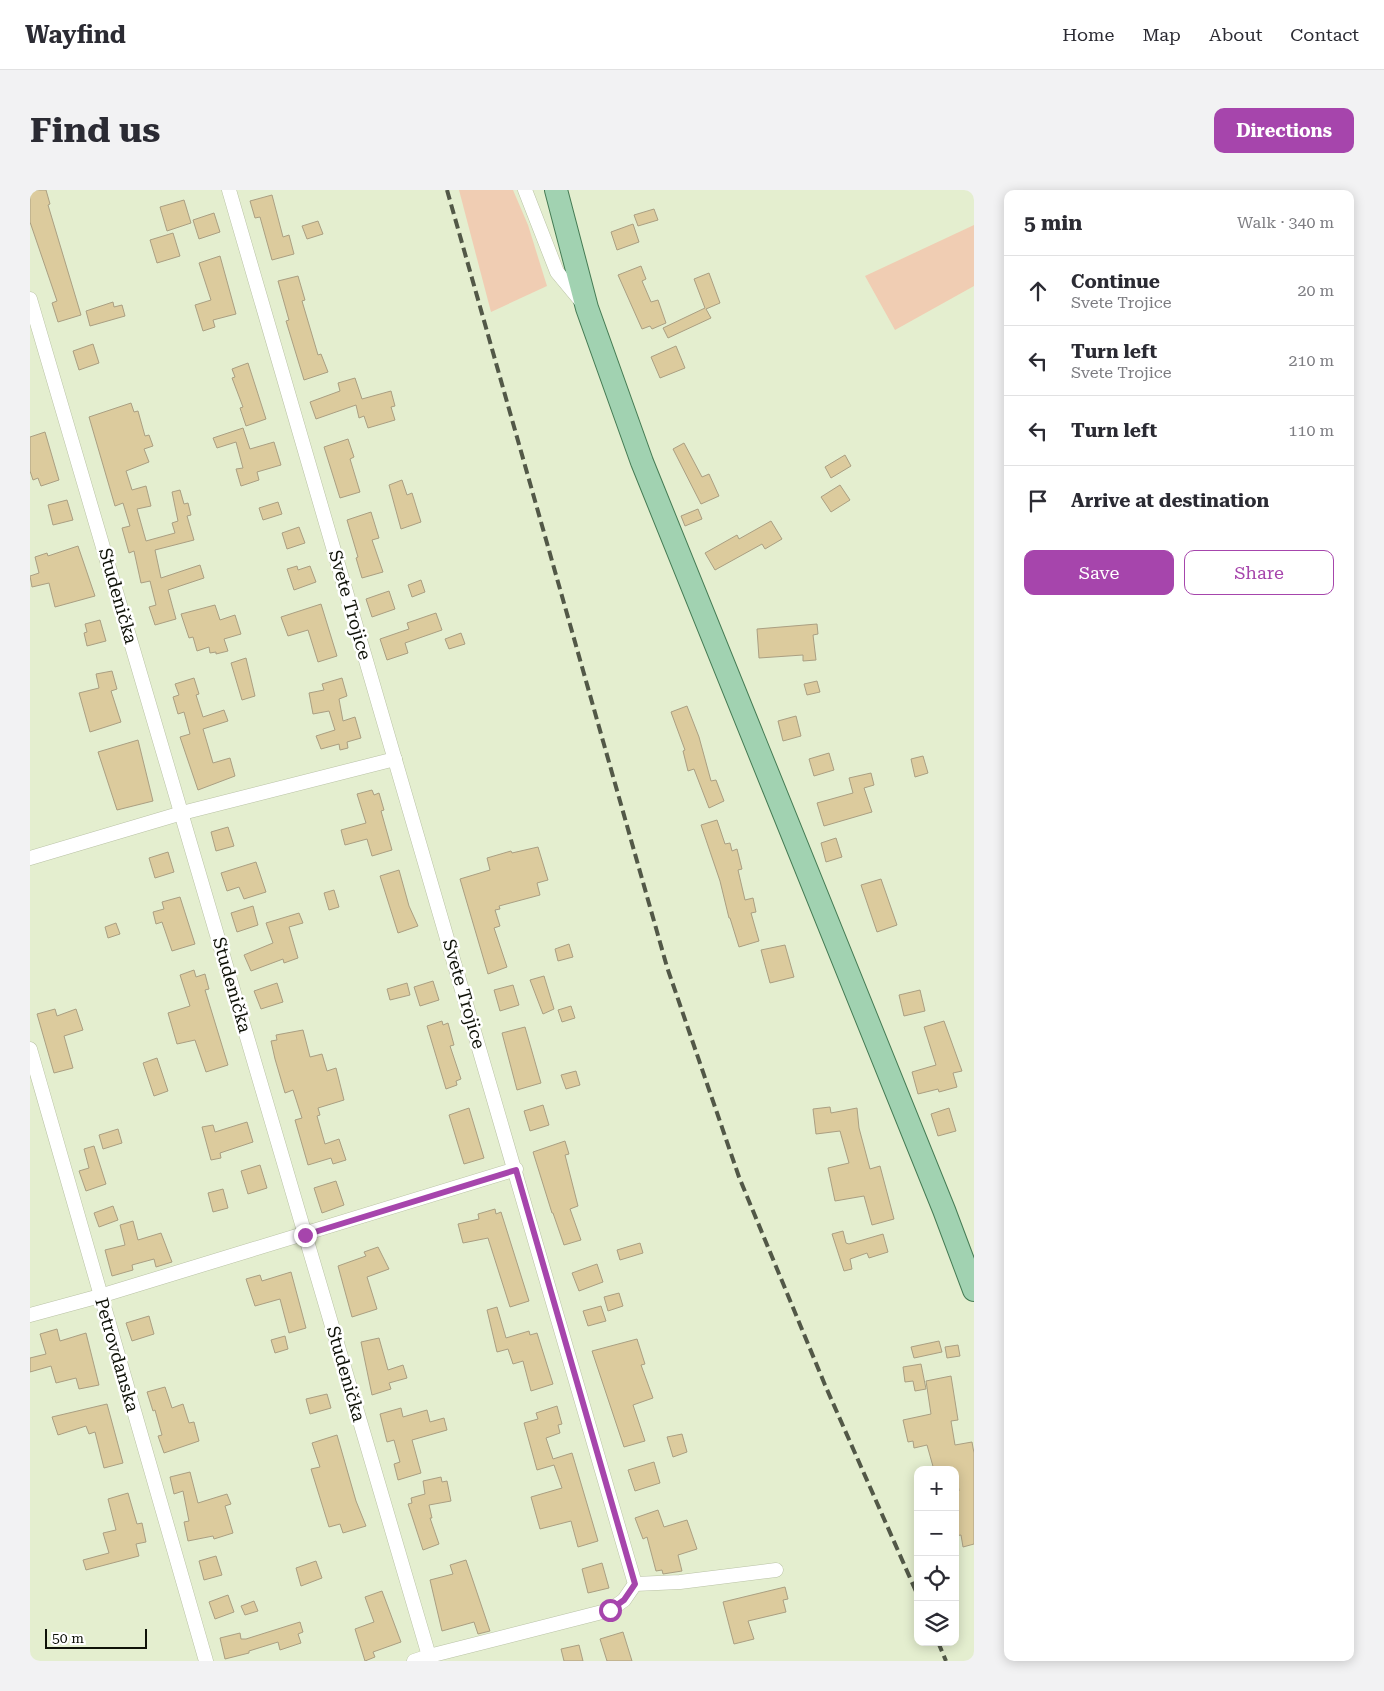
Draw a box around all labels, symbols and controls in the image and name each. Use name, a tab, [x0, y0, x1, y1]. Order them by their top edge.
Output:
text: Wayfind	[25, 21, 126, 49]
text: Home	[1062, 24, 1114, 45]
text: Map	[1142, 24, 1181, 45]
text: About	[1209, 24, 1262, 45]
text: Contact	[1290, 24, 1359, 45]
button: Directions	[1214, 108, 1354, 153]
text: Find us	[30, 110, 160, 151]
text: 5 min	[1024, 211, 1082, 235]
text: Walk · 340 m	[1237, 213, 1334, 232]
text: Continue	[1071, 270, 1160, 293]
icon: ahead	[1024, 277, 1052, 305]
text: 20 m	[1297, 281, 1334, 300]
text: Svete Trojice	[1071, 293, 1172, 312]
text: Turn left	[1071, 340, 1157, 363]
icon: left	[1024, 347, 1052, 375]
text: 210 m	[1288, 351, 1334, 370]
text: Svete Trojice	[1071, 363, 1172, 382]
icon: left	[1024, 417, 1052, 445]
text: Turn left	[1071, 419, 1157, 442]
text: 110 m	[1288, 421, 1334, 440]
icon: arrive	[1024, 487, 1052, 515]
text: Arrive at destination	[1071, 489, 1269, 512]
street label: Studenička	[95, 546, 142, 646]
street label: Svete Trojice	[325, 548, 376, 662]
button: Save	[1024, 550, 1174, 595]
button: Share	[1184, 550, 1334, 595]
street label: Studenička	[209, 935, 256, 1035]
street label: Svete Trojice	[439, 937, 490, 1051]
route end	[294, 1224, 317, 1247]
street label: Petrovdanska	[91, 1295, 144, 1415]
street label: Studenička	[323, 1324, 370, 1424]
map controls	[914, 1466, 959, 1646]
button: +	[914, 1466, 959, 1511]
button: −	[914, 1511, 959, 1556]
button: locate	[914, 1556, 959, 1601]
route start	[599, 1599, 622, 1622]
button: layers	[914, 1601, 959, 1646]
scale bar	[45, 1626, 148, 1649]
text: 50 m	[52, 1630, 84, 1646]

